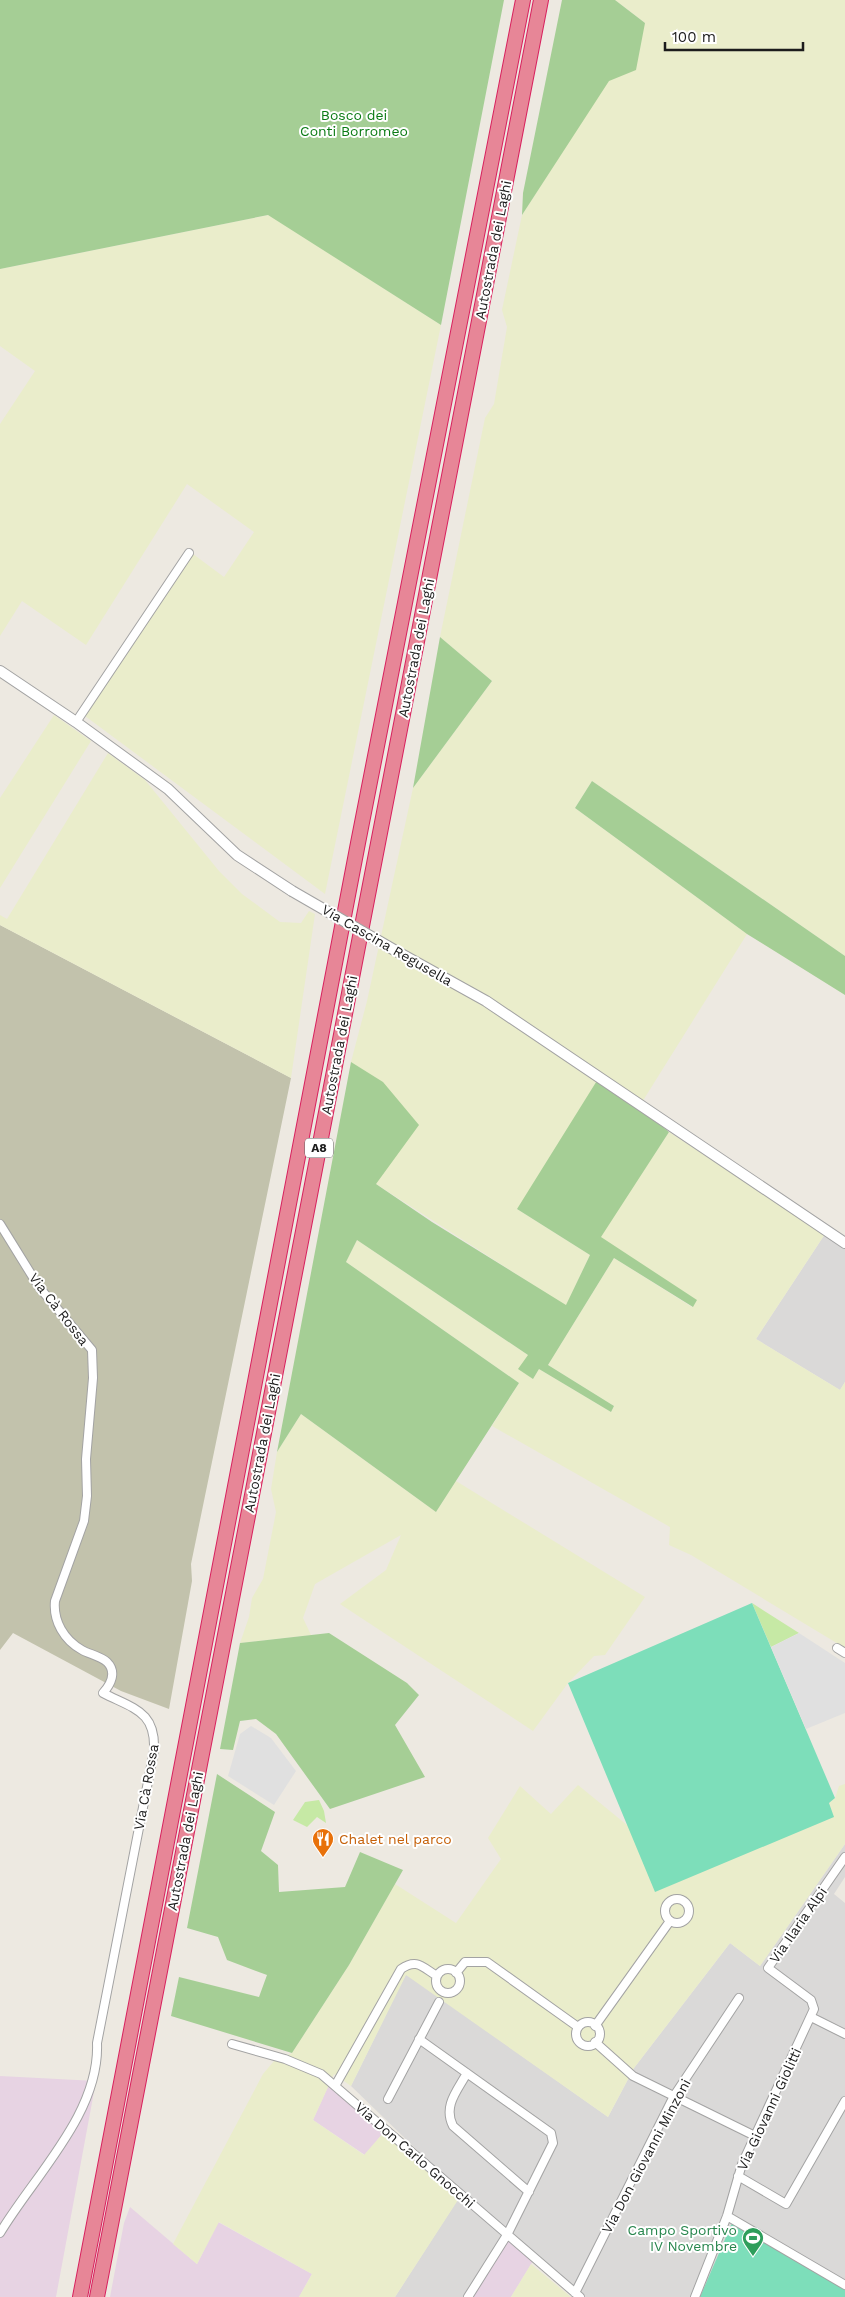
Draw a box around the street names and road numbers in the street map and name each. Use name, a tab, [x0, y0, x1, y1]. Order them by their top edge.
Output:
street label: Autostrada dei Laghi	[472, 179, 514, 321]
street label: Autostrada dei Laghi	[395, 577, 437, 719]
street label: Via Cascina Regusella	[319, 901, 455, 989]
street label: Autostrada dei Laghi	[318, 974, 360, 1116]
road number: A8	[305, 1138, 333, 1158]
street label: Via Cà Rossa	[26, 1270, 92, 1348]
street label: Autostrada dei Laghi	[241, 1372, 283, 1514]
street label: Via Cà Rossa	[131, 1743, 161, 1831]
street label: Autostrada dei Laghi	[164, 1770, 206, 1912]
street label: Via Ilaria Alpi	[766, 1884, 830, 1966]
street label: Via Giovanni Giolitti	[734, 2045, 804, 2173]
street label: Via Don Giovanni Minzoni	[598, 2076, 694, 2236]
street label: Via Don Carlo Gnocchi	[352, 2099, 478, 2211]

